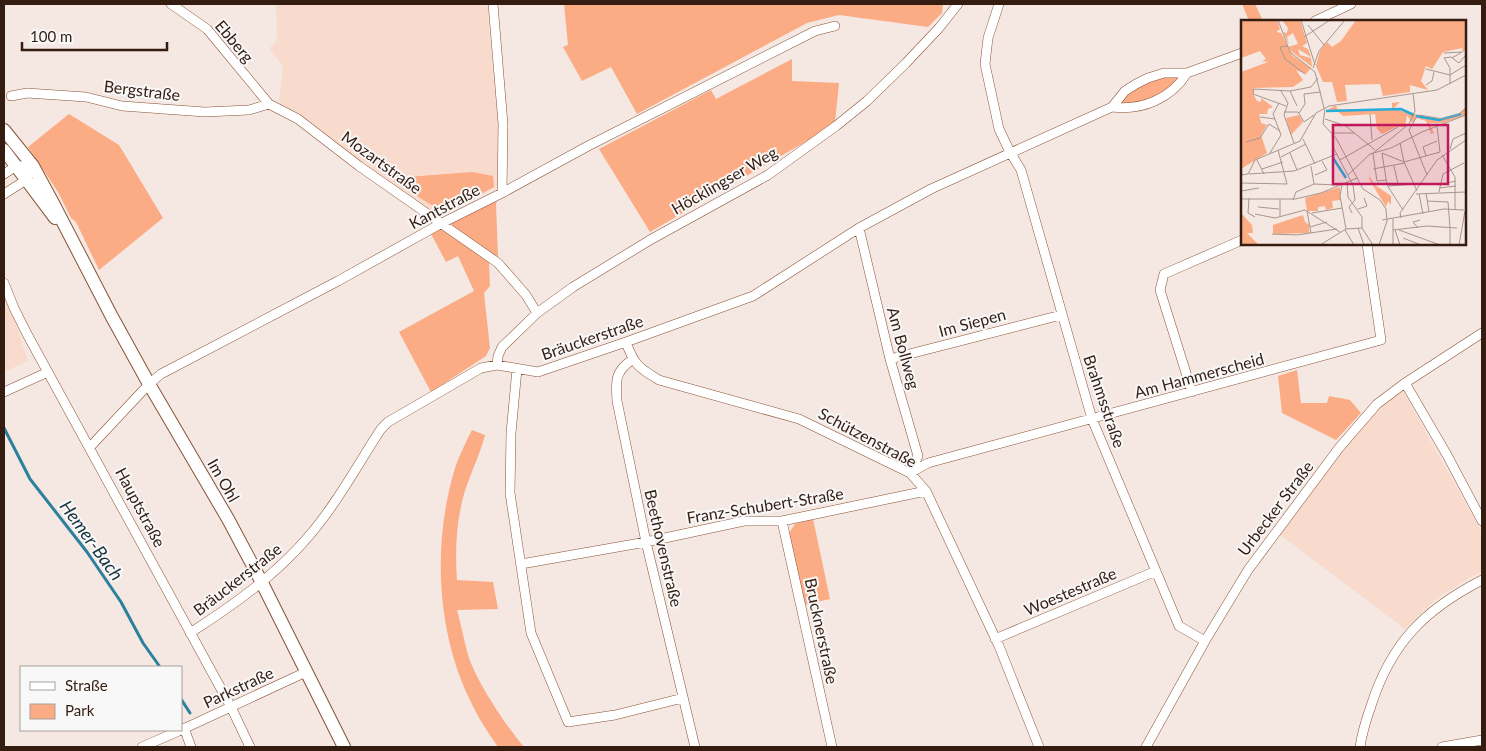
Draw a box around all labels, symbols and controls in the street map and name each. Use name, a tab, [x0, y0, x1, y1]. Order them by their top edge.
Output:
street label: Ebberg	[212, 16, 258, 66]
scale bar	[22, 20, 168, 52]
inset map	[1241, 20, 1466, 245]
text: 100 m	[30, 27, 72, 45]
street label: Bergstraße	[103, 76, 181, 104]
street label: Mozartstraße	[338, 127, 426, 197]
street label: Höcklingser Weg	[668, 142, 780, 218]
street label: Kantstraße	[405, 180, 483, 232]
street label: Im Siepen	[936, 304, 1008, 340]
street label: Am Bollweg	[884, 305, 924, 391]
street label: Bräuckerstraße	[539, 311, 645, 363]
street label: Am Hammerscheid	[1132, 349, 1266, 401]
street label: Brahmsstraße	[1080, 352, 1130, 450]
street label: Schützenstraße	[816, 403, 920, 471]
street label: Im Ohl	[204, 455, 244, 505]
street label: Urbecker Straße	[1233, 457, 1317, 559]
street label: Hauptstraße	[112, 464, 170, 550]
street label: Franz-Schubert-Straße	[685, 483, 845, 527]
street label: Beethovenstraße	[641, 487, 687, 609]
water label: Hemer-Bach	[56, 496, 128, 584]
street label: Bräuckerstraße	[189, 539, 285, 619]
street label: Woestestraße	[1021, 563, 1119, 619]
street label: Brucknerstraße	[801, 576, 843, 686]
street label: Parkstraße	[200, 662, 276, 712]
legend	[20, 666, 182, 731]
text: Straße	[65, 676, 108, 694]
text: Park	[65, 701, 95, 719]

